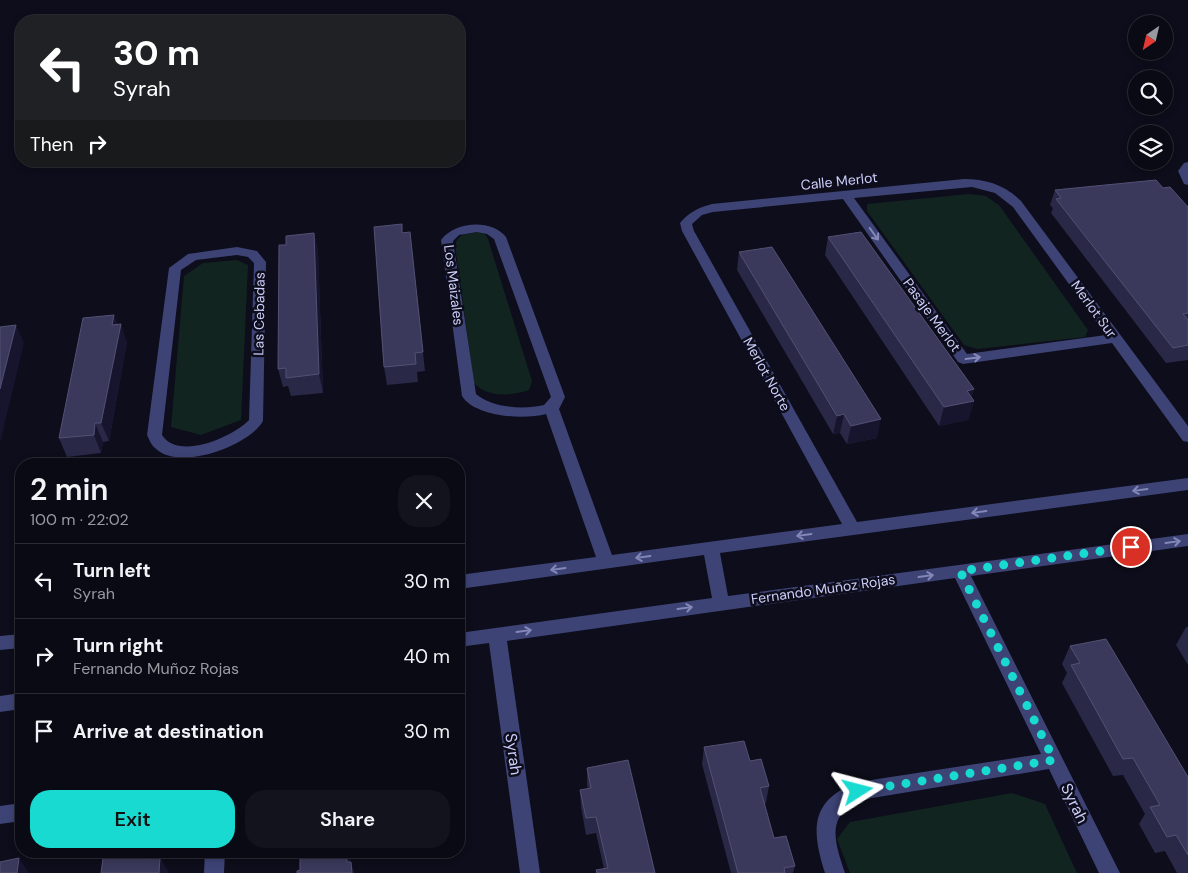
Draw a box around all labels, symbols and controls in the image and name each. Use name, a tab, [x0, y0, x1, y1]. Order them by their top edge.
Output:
north arrow	[1128, 15, 1172, 60]
map controls	[1128, 15, 1173, 170]
text: 30 m	[113, 30, 200, 76]
icon: left	[30, 35, 95, 100]
button: search	[1128, 70, 1173, 115]
text: Syrah	[113, 74, 171, 103]
button: layers	[1128, 125, 1173, 170]
icon: right	[83, 130, 111, 158]
text: Then	[30, 132, 73, 157]
street label: Calle Merlot	[800, 168, 878, 194]
one-way arrow	[869, 227, 879, 241]
street label: Los Maizales	[440, 244, 468, 326]
street label: Las Cebadas	[249, 272, 269, 356]
street label: Pasaje Merlot	[899, 275, 965, 355]
street label: Merlot Sur	[1067, 277, 1121, 341]
street label: Merlot Norte	[739, 334, 795, 414]
one-way arrow	[964, 353, 980, 363]
text: 2 min	[30, 470, 108, 509]
button: close	[398, 475, 450, 527]
one-way arrow	[1132, 485, 1148, 495]
one-way arrow	[971, 507, 987, 517]
text: 100 m · 22:02	[30, 509, 129, 530]
pin	[1110, 526, 1152, 568]
one-way arrow	[796, 530, 812, 540]
icon: arrive	[1117, 533, 1145, 561]
one-way arrow	[1165, 536, 1181, 546]
one-way arrow	[635, 552, 651, 562]
text: Turn left	[73, 558, 151, 583]
one-way arrow	[550, 564, 566, 574]
icon: left	[30, 567, 58, 595]
text: 30 m	[404, 569, 450, 594]
street label: Fernando Muñoz Rojas	[750, 570, 896, 608]
one-way arrow	[917, 570, 933, 580]
text: Syrah	[73, 583, 115, 604]
one-way arrow	[677, 603, 693, 613]
one-way arrow	[516, 625, 532, 635]
text: Turn right	[73, 633, 163, 658]
icon: right	[30, 642, 58, 670]
text: 40 m	[403, 644, 450, 669]
text: Fernando Muñoz Rojas	[73, 658, 239, 679]
icon: arrive	[30, 717, 58, 745]
text: Arrive at destination	[73, 719, 264, 744]
text: 30 m	[404, 719, 450, 744]
street label: Syrah	[500, 732, 527, 776]
position arrow	[831, 764, 883, 816]
street label: Syrah	[1056, 780, 1093, 827]
button: Exit	[30, 790, 235, 848]
button: Share	[245, 790, 450, 848]

